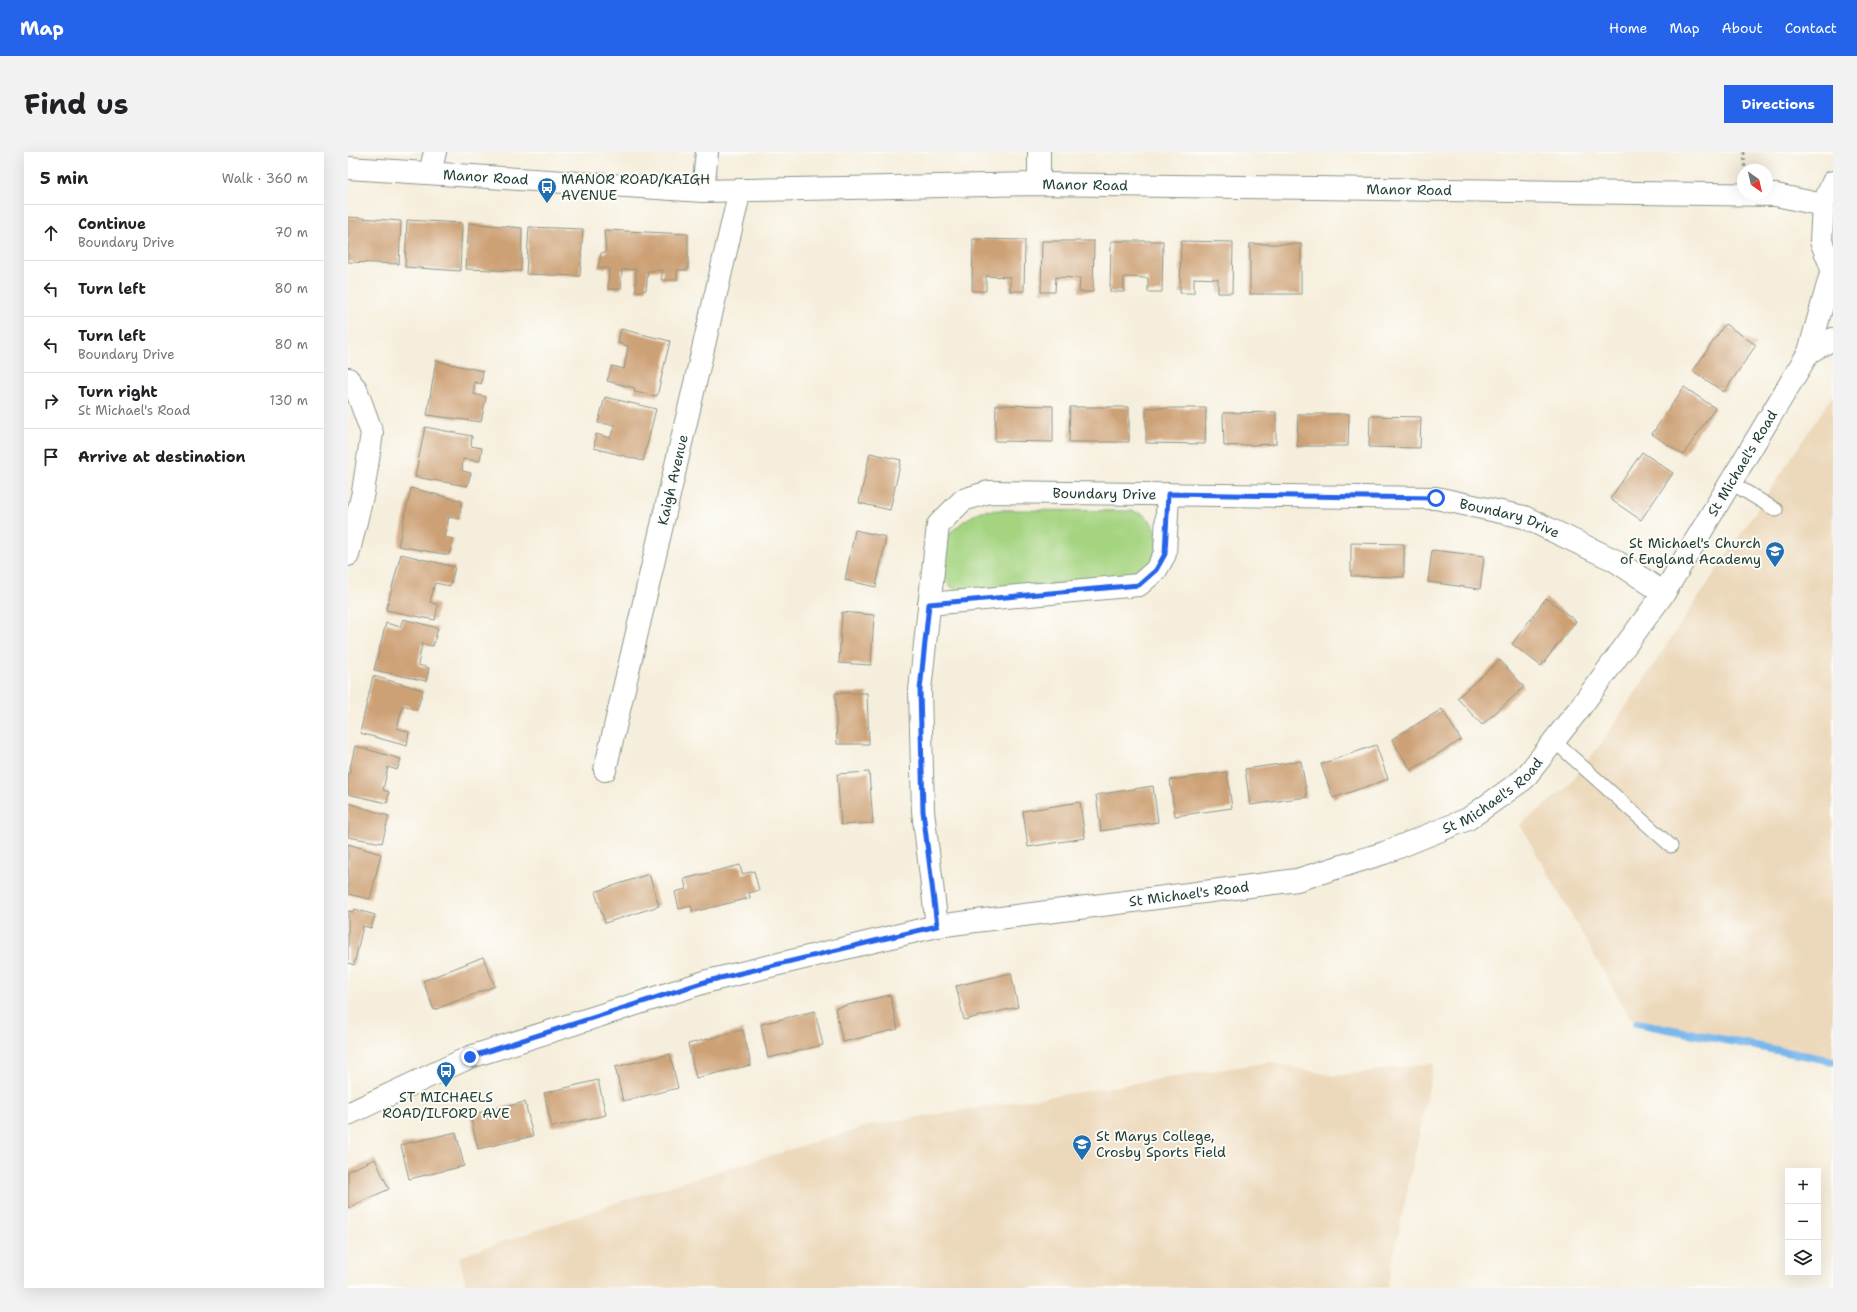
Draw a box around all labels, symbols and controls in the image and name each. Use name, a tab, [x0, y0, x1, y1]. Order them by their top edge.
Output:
text: Map	[20, 16, 64, 41]
text: Home	[1609, 19, 1648, 37]
text: Map	[1670, 19, 1700, 37]
text: About	[1722, 19, 1763, 37]
text: Contact	[1785, 19, 1837, 37]
text: Find us	[24, 85, 129, 123]
button: Directions	[1724, 85, 1833, 123]
north arrow	[1737, 164, 1773, 200]
street label: Manor Road	[442, 165, 529, 189]
text: 5 min	[40, 167, 88, 189]
text: Walk · 360 m	[222, 170, 308, 187]
place label: MANOR ROAD/KAIGH AVENUE	[561, 170, 710, 204]
street label: Manor Road	[1042, 175, 1128, 194]
bus stop icon: MANOR ROAD/KAIGH AVENUE	[536, 176, 558, 204]
street label: Manor Road	[1366, 180, 1452, 199]
text: Continue	[78, 214, 146, 234]
icon: ahead	[40, 222, 62, 244]
text: 70 m	[274, 224, 308, 241]
text: Boundary Drive	[78, 234, 175, 251]
icon: left	[40, 278, 62, 300]
text: Turn left	[78, 279, 146, 299]
text: 80 m	[274, 280, 308, 297]
text: Turn left	[78, 326, 146, 346]
icon: left	[40, 334, 62, 356]
text: 80 m	[274, 336, 308, 353]
text: Boundary Drive	[78, 346, 175, 363]
text: Turn right	[78, 382, 158, 402]
icon: right	[40, 390, 62, 412]
text: 130 m	[270, 392, 308, 409]
text: St Michael's Road	[78, 402, 190, 419]
street label: St Michael's Road	[1703, 406, 1781, 519]
street label: Kaigh Avenue	[653, 433, 692, 527]
icon: arrive	[40, 446, 62, 468]
text: Arrive at destination	[78, 447, 246, 467]
street label: Boundary Drive	[1052, 484, 1157, 503]
route start	[1427, 489, 1445, 507]
street label: Boundary Drive	[1458, 494, 1563, 542]
place label: St Michael's Church of England Academy	[1620, 534, 1761, 568]
school or university icon: St Michael's Church of England Academy	[1764, 540, 1786, 568]
street label: St Michael's Road	[1439, 754, 1547, 838]
street label: St Michael's Road	[1128, 877, 1250, 910]
route end	[461, 1048, 479, 1066]
bus stop icon: ST MICHAELS ROAD/ILFORD AVE	[435, 1060, 457, 1088]
place label: ST MICHAELS ROAD/ILFORD AVE	[382, 1088, 510, 1122]
place label: St Marys College, Crosby Sports Field	[1096, 1127, 1226, 1161]
school or university icon: St Marys College, Crosby Sports Field	[1071, 1133, 1093, 1161]
map controls	[1785, 1168, 1821, 1276]
button: +	[1785, 1168, 1821, 1204]
button: −	[1785, 1204, 1821, 1240]
button: layers	[1785, 1240, 1821, 1276]

